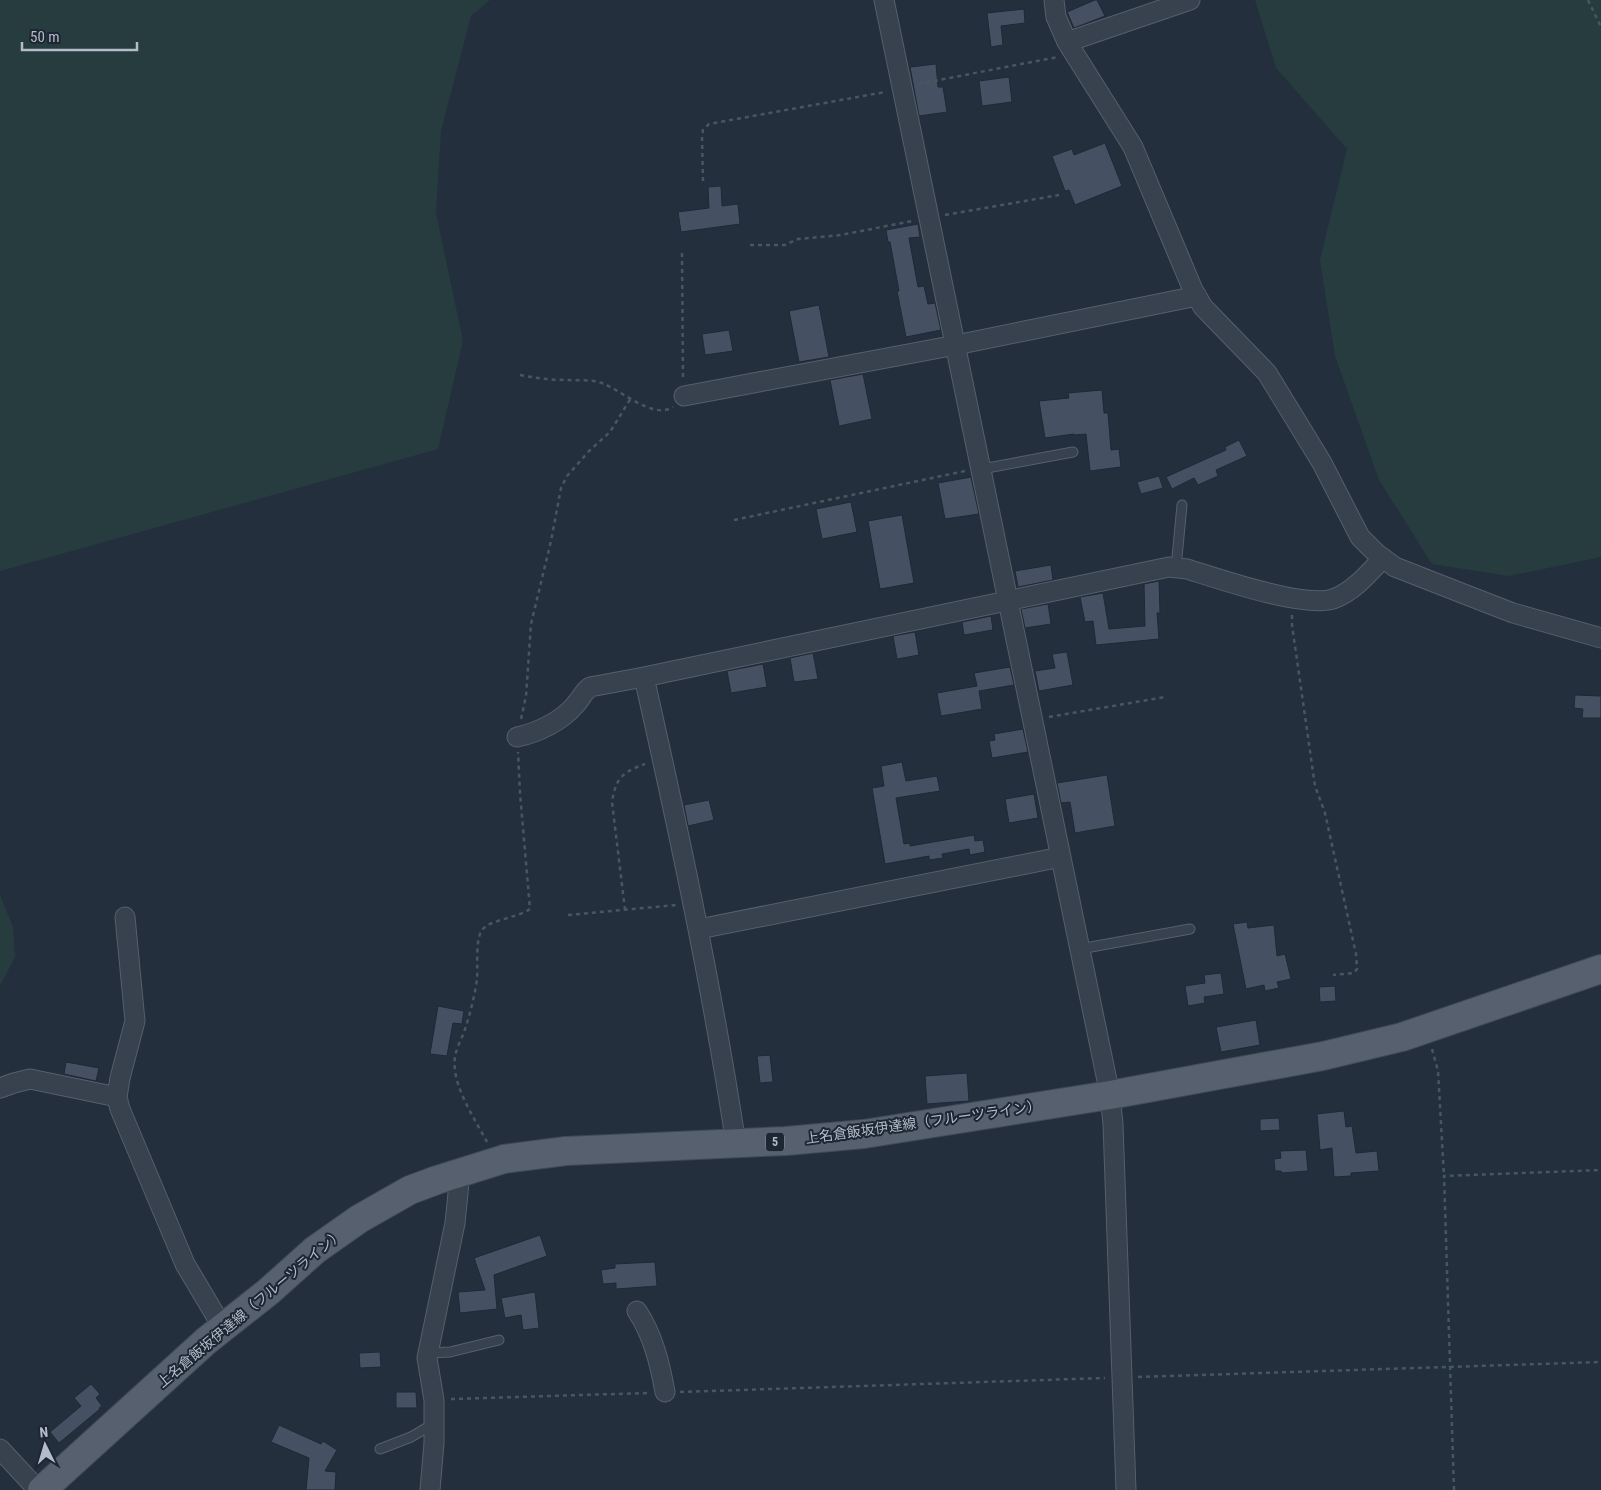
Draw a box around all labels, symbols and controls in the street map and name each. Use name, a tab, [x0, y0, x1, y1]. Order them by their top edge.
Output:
scale bar	[22, 20, 138, 52]
text: 50 m	[30, 28, 60, 46]
street label: 上名倉飯坂伊達線（フルーツライン）	[804, 1098, 1042, 1146]
road number: 5	[766, 1132, 784, 1152]
street label: 上名倉飯坂伊達線（フルーツライン）	[154, 1225, 346, 1391]
north arrow	[20, 1420, 70, 1470]
text: N	[39, 1424, 49, 1440]

